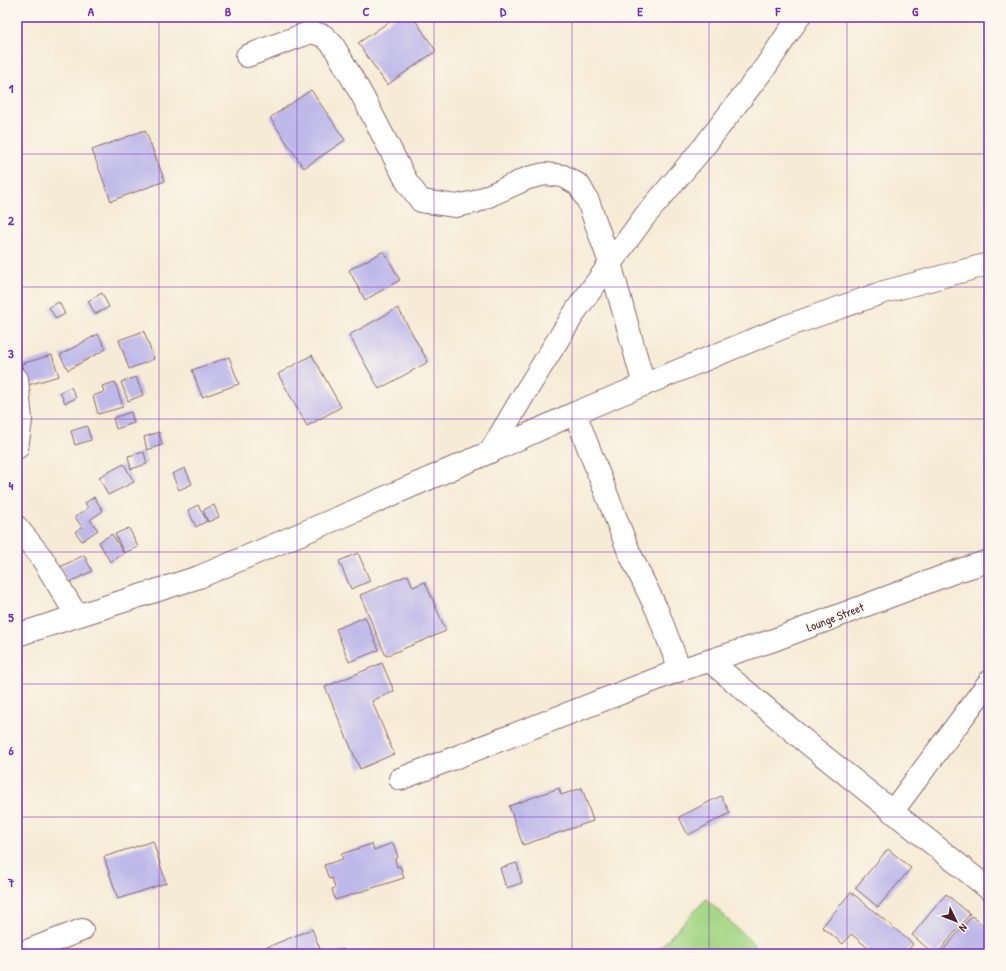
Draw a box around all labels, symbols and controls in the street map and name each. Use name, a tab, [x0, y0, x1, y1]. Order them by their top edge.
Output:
text: A	[88, 2, 95, 20]
text: B	[225, 2, 232, 20]
text: C	[362, 2, 370, 20]
text: D	[500, 2, 507, 20]
text: E	[637, 2, 643, 20]
text: F	[775, 2, 782, 20]
text: G	[912, 2, 919, 20]
text: 1	[9, 79, 14, 97]
text: 2	[8, 211, 15, 229]
text: 3	[8, 344, 14, 362]
text: 4	[9, 476, 14, 494]
street label: Lounge Street	[804, 598, 867, 636]
text: 5	[8, 608, 14, 626]
text: 6	[8, 741, 14, 759]
text: 7	[7, 873, 15, 891]
north arrow	[936, 901, 976, 941]
text: N	[956, 921, 970, 935]

